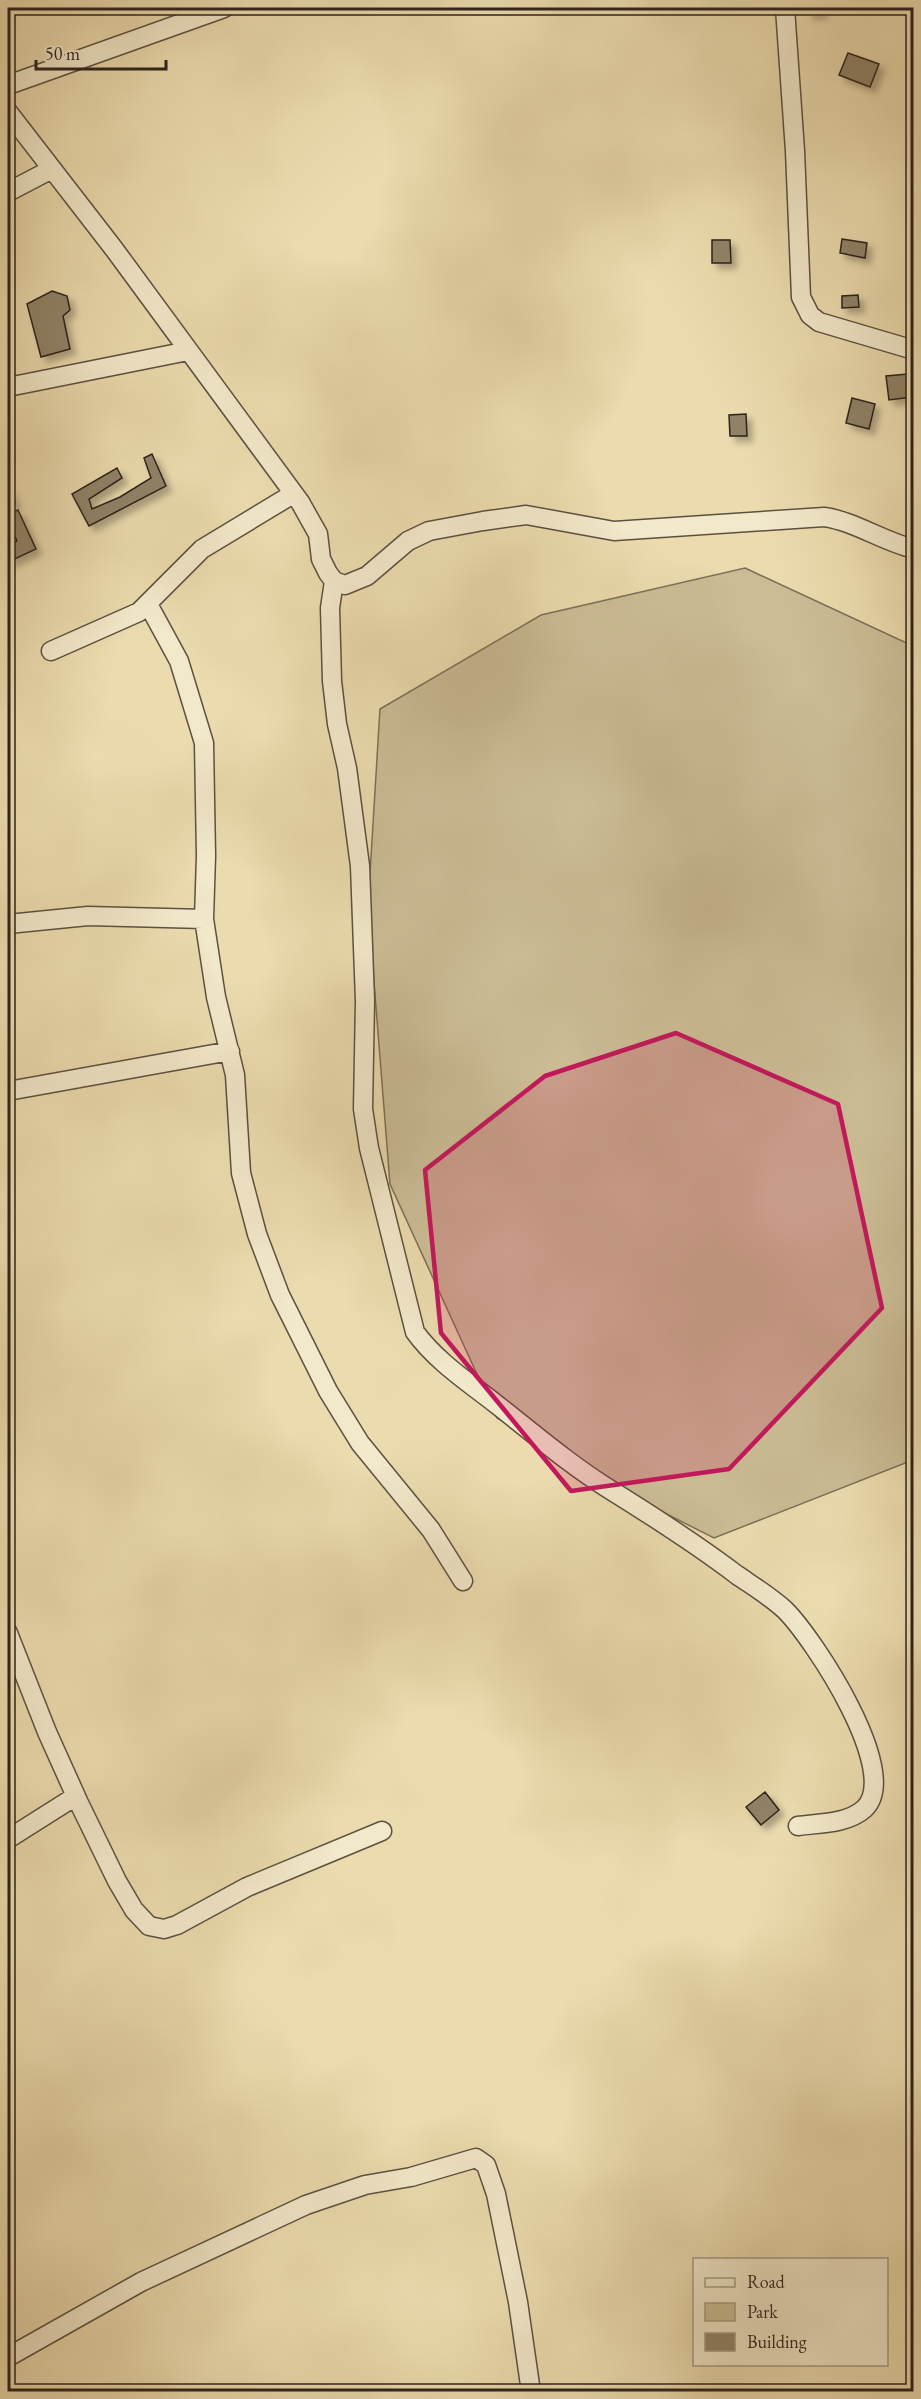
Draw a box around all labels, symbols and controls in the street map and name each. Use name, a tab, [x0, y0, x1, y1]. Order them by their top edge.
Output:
scale bar	[36, 33, 166, 71]
text: 50 m	[45, 42, 80, 65]
legend	[693, 2258, 888, 2366]
text: Road	[747, 2270, 786, 2293]
text: Park	[747, 2300, 778, 2323]
text: Building	[747, 2330, 807, 2353]

